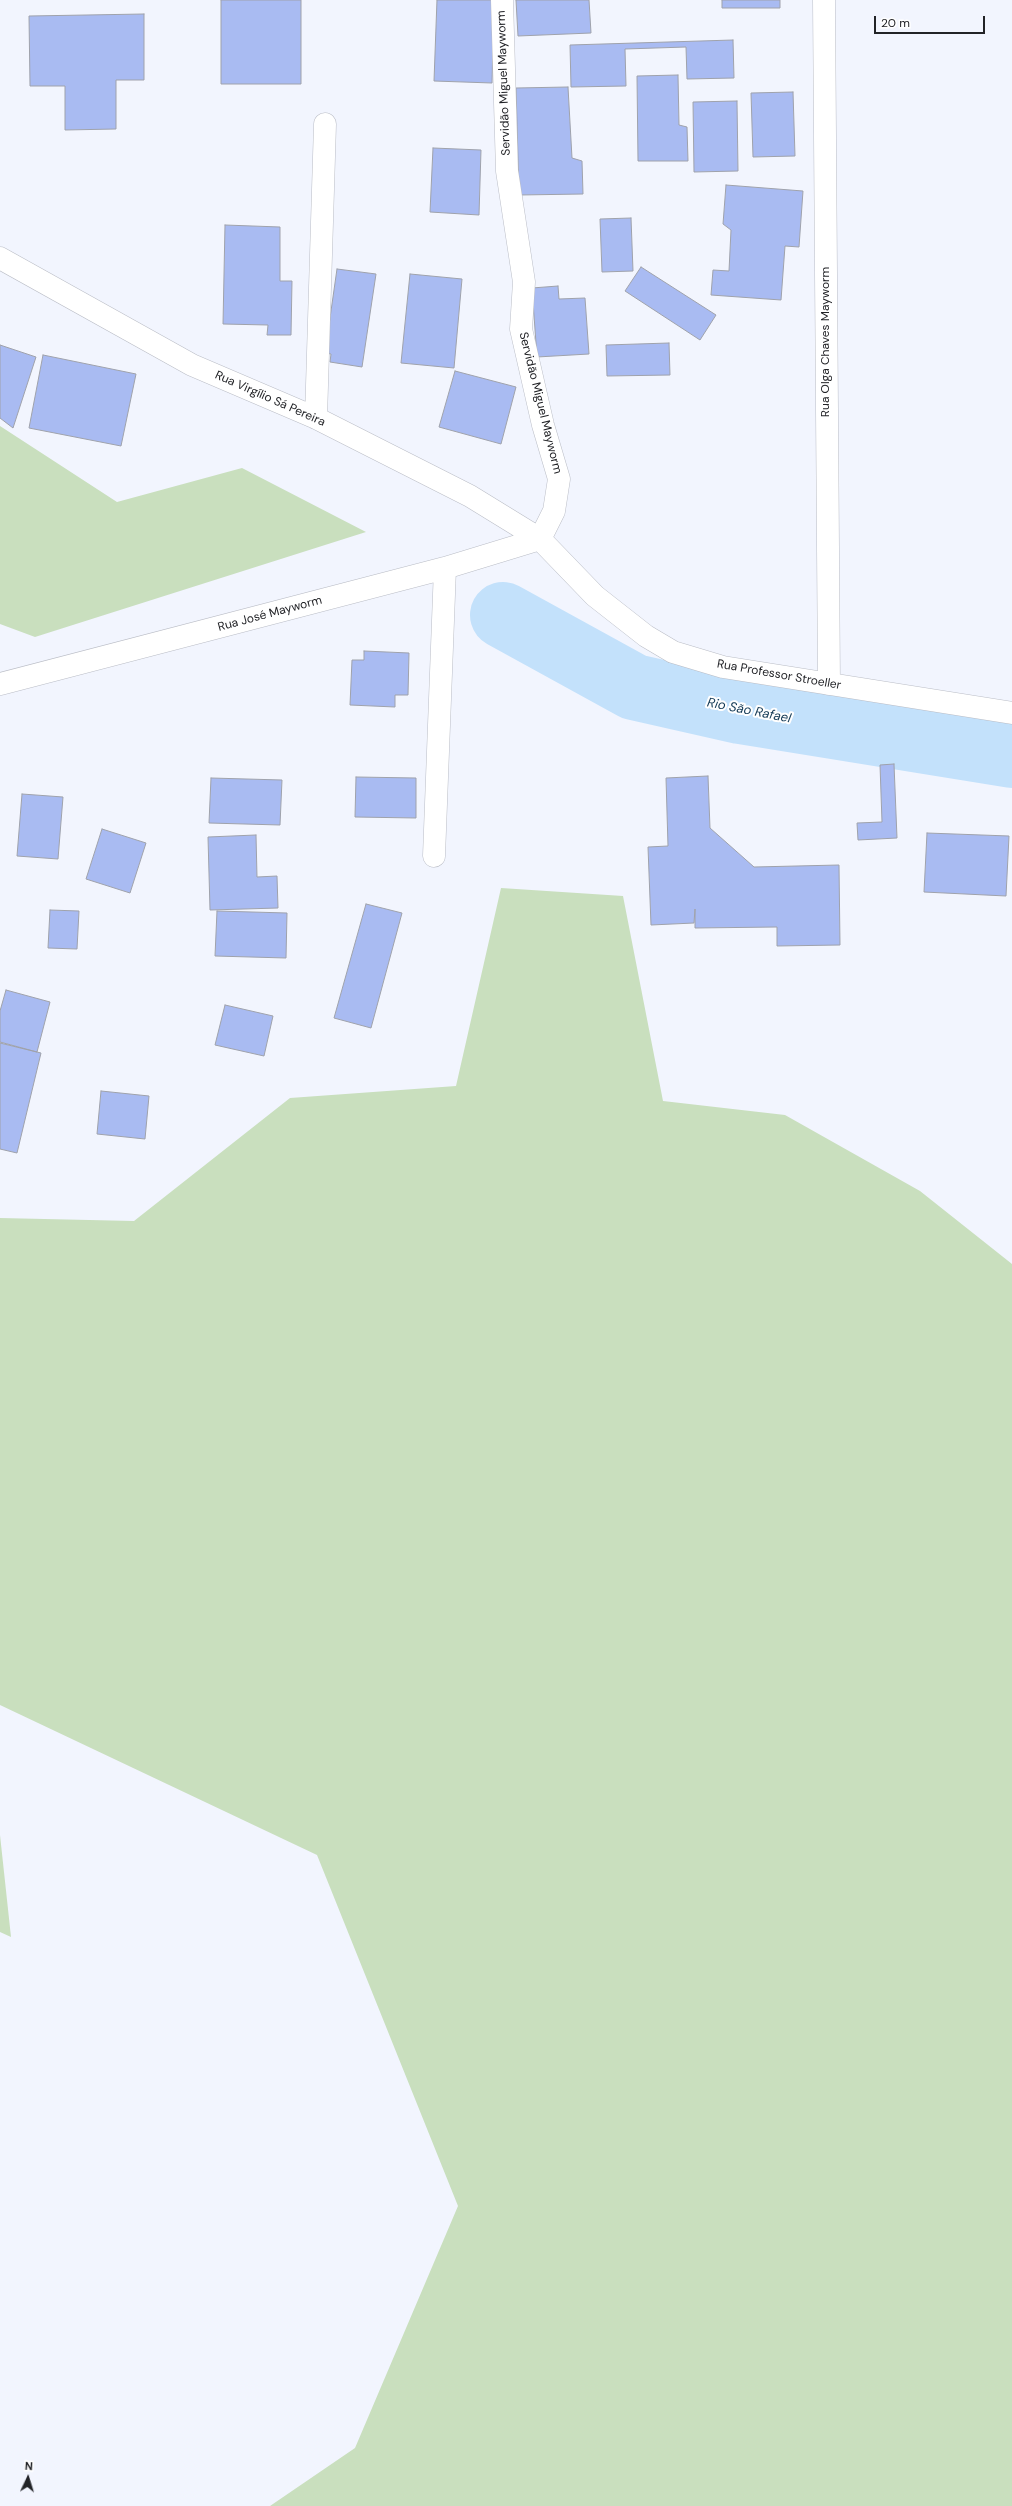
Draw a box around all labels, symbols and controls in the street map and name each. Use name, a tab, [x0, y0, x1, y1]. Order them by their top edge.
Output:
scale bar	[876, 8, 987, 34]
street label: Servidão Miguel Mayworm	[494, 10, 514, 156]
text: 20 m	[881, 15, 910, 31]
street label: Rua Olga Chaves Mayworm	[819, 267, 833, 417]
street label: Servidão Miguel Mayworm	[515, 331, 565, 475]
street label: Rua Virgílio Sá Pereira	[213, 368, 327, 430]
street label: Rua José Mayworm	[216, 593, 324, 635]
street label: Rua Professor Stroeller	[716, 657, 842, 693]
water label: Rio São Rafael	[706, 695, 792, 727]
north arrow	[8, 2458, 48, 2498]
text: N	[24, 2459, 33, 2473]

